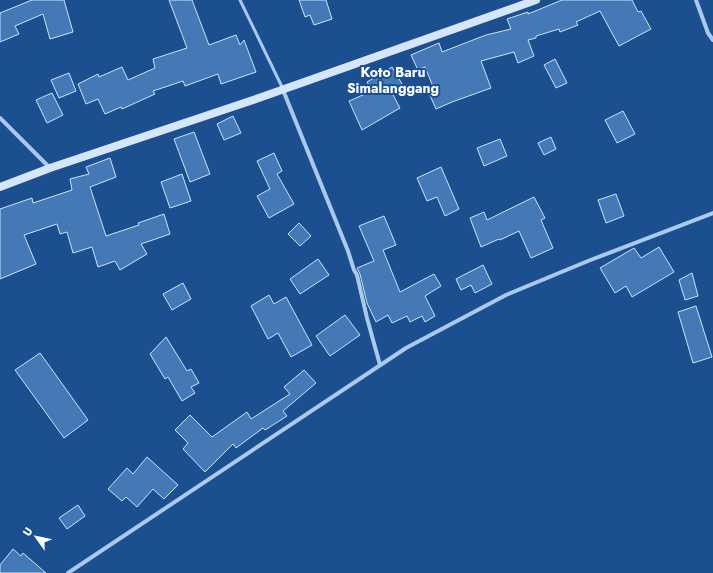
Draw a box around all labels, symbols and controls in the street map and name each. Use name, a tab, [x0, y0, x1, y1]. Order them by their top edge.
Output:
district label: Koto Baru Simalanggang	[347, 62, 439, 98]
north arrow	[16, 517, 56, 557]
text: U	[19, 524, 36, 539]

